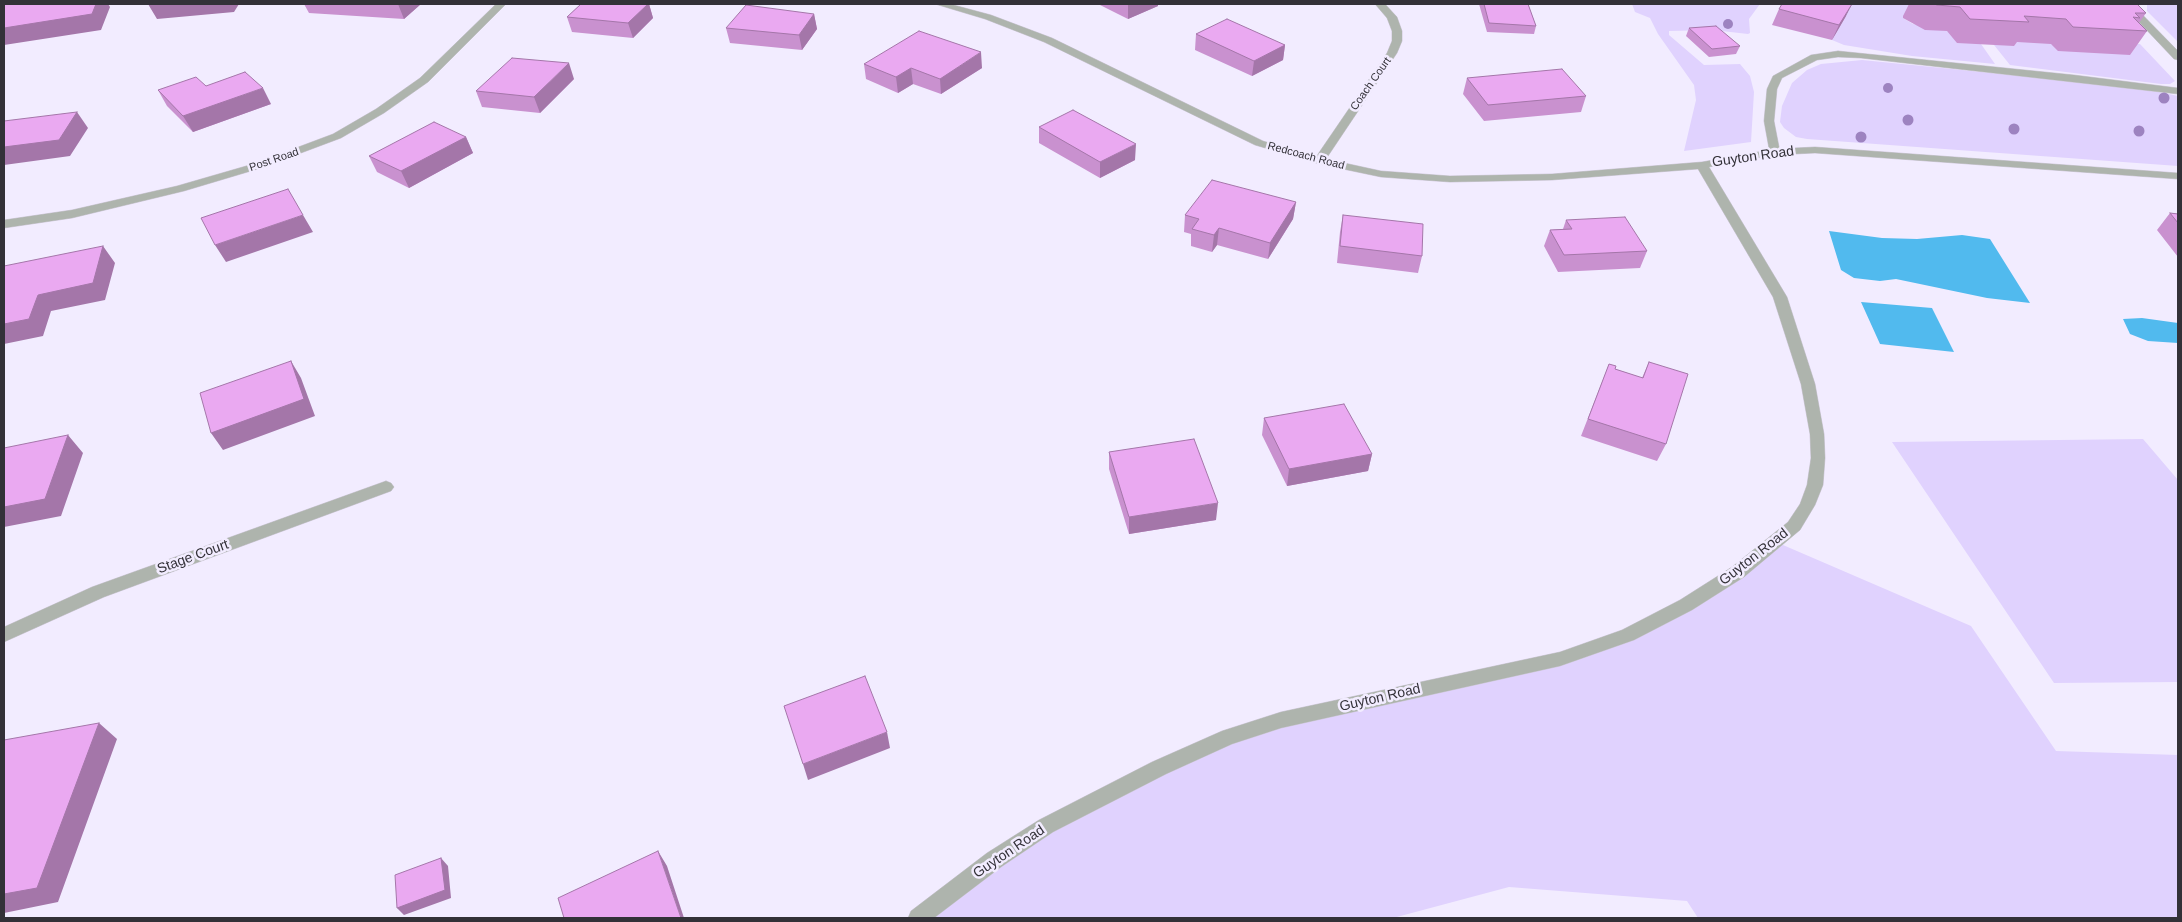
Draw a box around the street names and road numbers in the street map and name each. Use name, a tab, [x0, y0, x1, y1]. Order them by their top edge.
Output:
street label: Coach Court	[1348, 55, 1394, 113]
street label: Redcoach Road	[1266, 139, 1346, 173]
street label: Guyton Road	[1711, 143, 1795, 171]
street label: Post Road	[248, 145, 300, 175]
street label: Guyton Road	[1716, 525, 1792, 589]
street label: Stage Court	[155, 536, 231, 578]
street label: Guyton Road	[1338, 681, 1422, 715]
street label: Guyton Road	[970, 822, 1048, 882]

